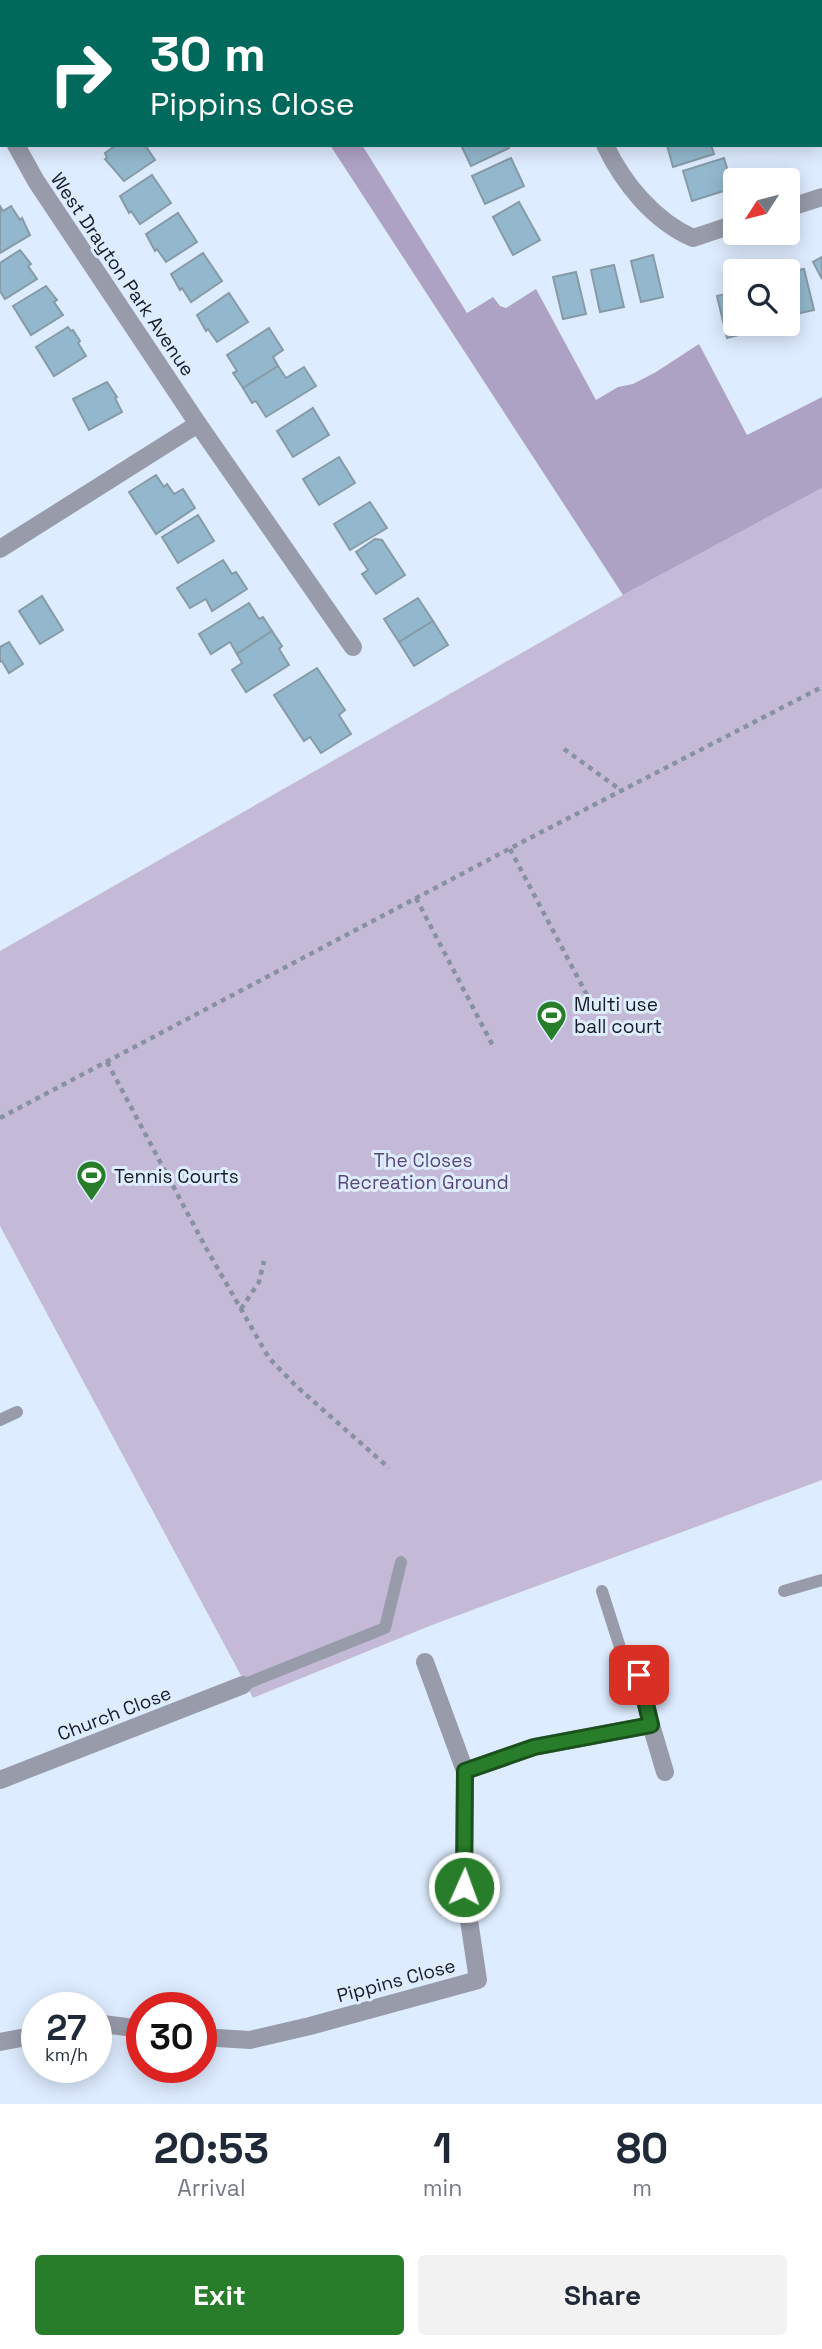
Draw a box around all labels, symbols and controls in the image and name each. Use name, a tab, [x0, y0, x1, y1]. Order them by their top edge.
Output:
text: 30 m	[150, 23, 266, 85]
icon: right	[35, 28, 126, 119]
text: Pippins Close	[150, 84, 355, 124]
street label: West Drayton Park Avenue	[45, 168, 200, 381]
north arrow	[723, 168, 800, 245]
map controls	[723, 168, 800, 336]
button: search	[723, 259, 800, 336]
place label: Multi use ball court	[574, 992, 662, 1039]
sports icon: Multi use ball court	[534, 998, 568, 1042]
park label: The Closes Recreation Ground	[337, 1148, 509, 1195]
sports icon: Tennis Courts	[74, 1159, 108, 1203]
place label: Tennis Courts	[114, 1164, 239, 1189]
pin	[609, 1645, 669, 1705]
icon: arrive	[620, 1656, 658, 1694]
street label: Church Close	[54, 1680, 175, 1747]
position arrow	[427, 1850, 501, 1924]
street label: Pippins Close	[334, 1953, 458, 2008]
speed limit sign: 30	[126, 1992, 217, 2083]
text: 27	[47, 2006, 86, 2050]
text: km/h	[45, 2043, 88, 2066]
text: 20:53	[154, 2122, 269, 2175]
text: 1	[433, 2122, 452, 2175]
text: 80	[616, 2122, 668, 2175]
text: Arrival	[177, 2173, 246, 2203]
text: min	[423, 2173, 462, 2203]
text: m	[632, 2173, 652, 2203]
button: Exit	[35, 2255, 404, 2335]
button: Share	[418, 2255, 787, 2335]

